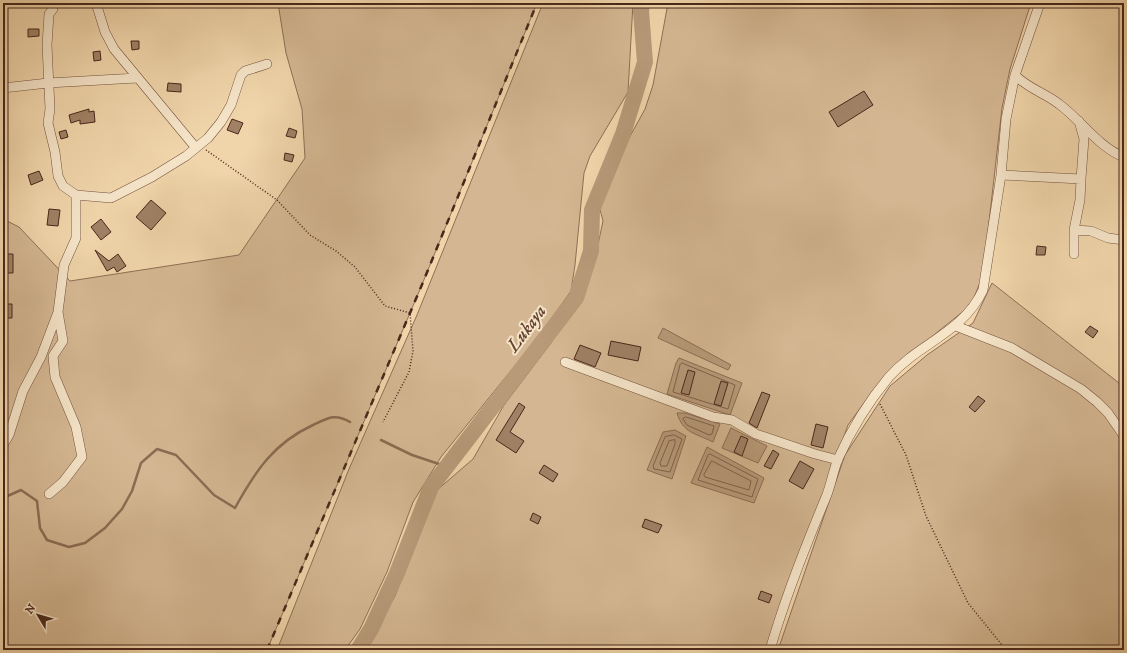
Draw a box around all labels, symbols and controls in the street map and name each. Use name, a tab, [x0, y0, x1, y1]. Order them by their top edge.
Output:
water label: Lukaya	[502, 301, 552, 357]
north arrow	[18, 595, 58, 635]
text: N	[23, 602, 39, 617]

